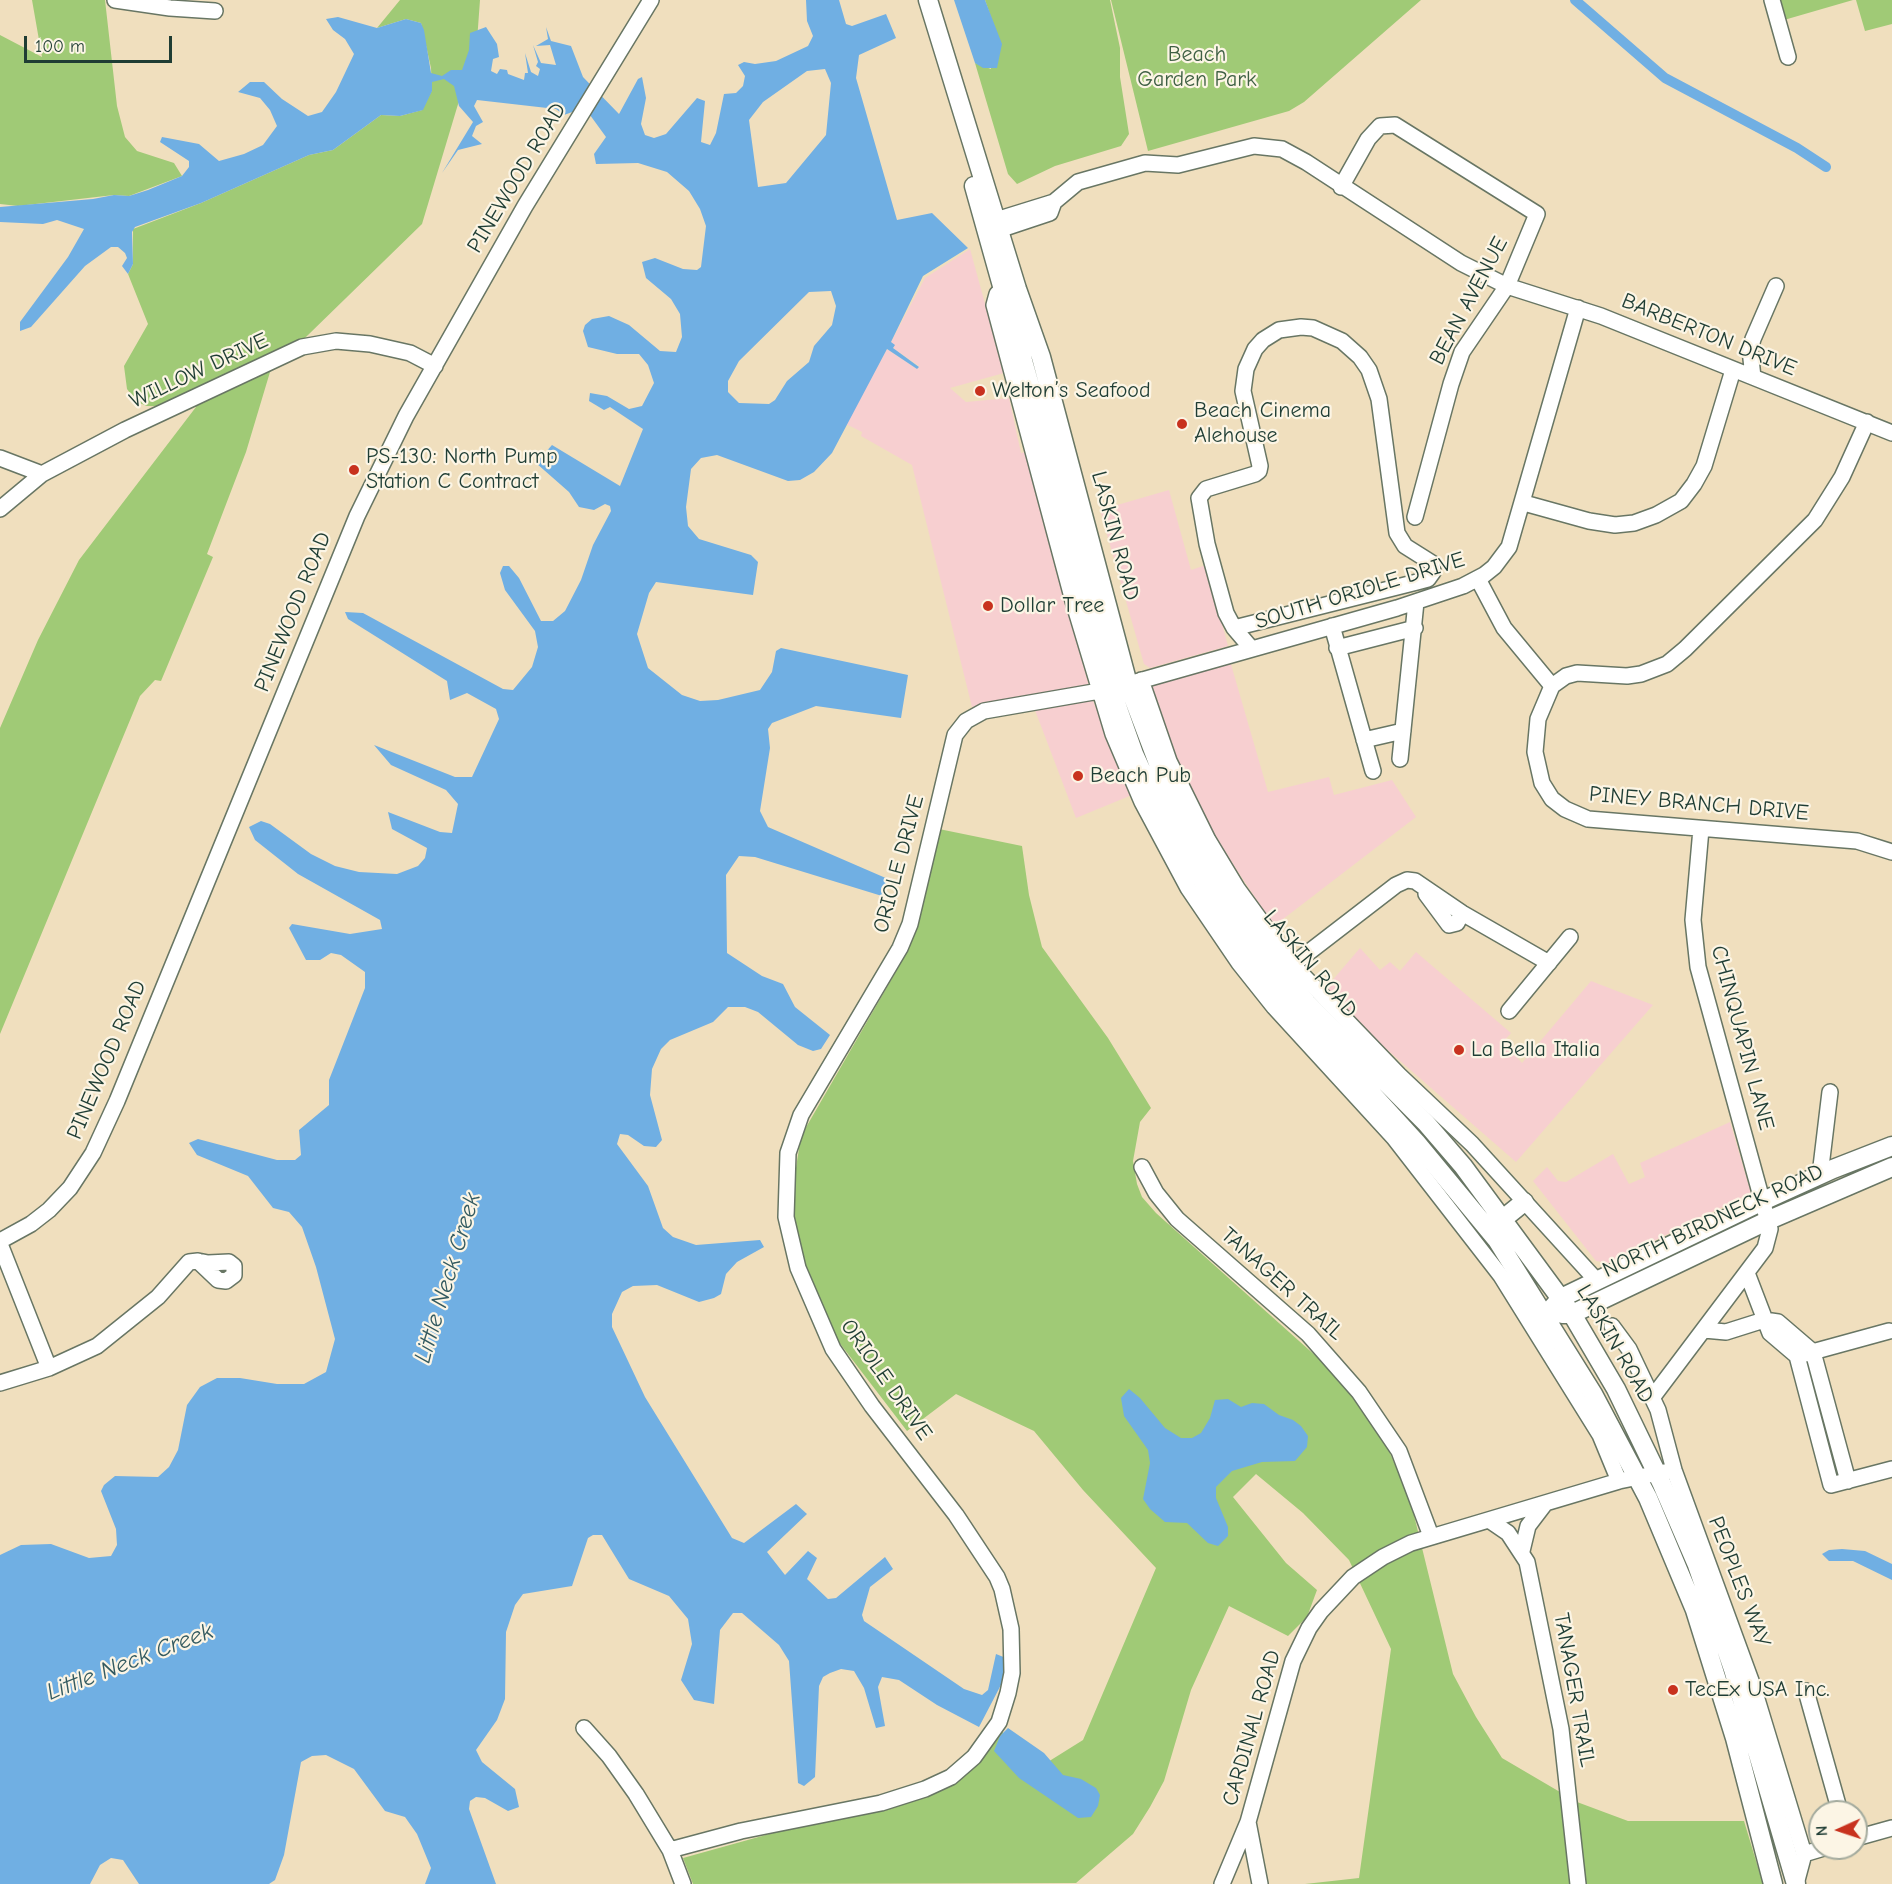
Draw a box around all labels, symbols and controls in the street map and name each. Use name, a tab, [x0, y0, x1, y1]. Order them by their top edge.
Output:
scale bar	[27, 24, 176, 62]
text: 100 m	[35, 36, 85, 57]
park label: Beach Garden Park	[1137, 42, 1257, 94]
street label: PINEWOOD ROAD	[462, 98, 572, 258]
street label: BEAN AVENUE	[1424, 232, 1514, 370]
street label: BARBERTON DRIVE	[1618, 288, 1800, 382]
street label: WILLOW DRIVE	[126, 327, 272, 415]
place label: Welton’s Seafood	[992, 378, 1151, 404]
marker: Welton’s Seafood	[973, 384, 987, 398]
place label: Beach Cinema Alehouse	[1194, 398, 1331, 450]
marker: Beach Cinema Alehouse	[1175, 417, 1189, 431]
place label: PS-130: North Pump Station C Contract	[366, 444, 558, 496]
marker: PS-130: North Pump Station C Contract	[347, 463, 361, 477]
street label: LASKIN ROAD	[1085, 469, 1145, 603]
street label: PINEWOOD ROAD	[249, 528, 337, 696]
street label: SOUTH ORIOLE DRIVE	[1252, 547, 1468, 635]
place label: Dollar Tree	[1000, 593, 1104, 619]
marker: Dollar Tree	[981, 599, 995, 613]
place label: Beach Pub	[1090, 763, 1191, 789]
marker: Beach Pub	[1071, 769, 1085, 783]
street label: PINEY BRANCH DRIVE	[1588, 781, 1810, 827]
street label: ORIOLE DRIVE	[868, 792, 930, 936]
street label: LASKIN ROAD	[1257, 905, 1363, 1023]
street label: CHINQUAPIN LANE	[1705, 943, 1779, 1133]
street label: PINEWOOD ROAD	[62, 976, 152, 1144]
place label: La Bella Italia	[1471, 1037, 1600, 1063]
marker: La Bella Italia	[1452, 1043, 1466, 1057]
street label: NORTH BIRDNECK ROAD	[1599, 1158, 1827, 1284]
water label: Little Neck Creek	[408, 1190, 488, 1366]
street label: TANAGER TRAIL	[1215, 1222, 1349, 1346]
street label: LASKIN ROAD	[1570, 1280, 1660, 1408]
street label: ORIOLE DRIVE	[835, 1314, 937, 1446]
street label: PEOPLES WAY	[1702, 1513, 1776, 1651]
street label: TANAGER TRAIL	[1547, 1611, 1601, 1769]
water label: Little Neck Creek	[43, 1617, 217, 1707]
street label: CARDINAL ROAD	[1217, 1647, 1287, 1809]
place label: TecEx USA Inc.	[1685, 1677, 1830, 1703]
marker: TecEx USA Inc.	[1666, 1683, 1680, 1697]
north arrow	[1808, 1800, 1868, 1860]
text: N	[1813, 1825, 1831, 1837]

